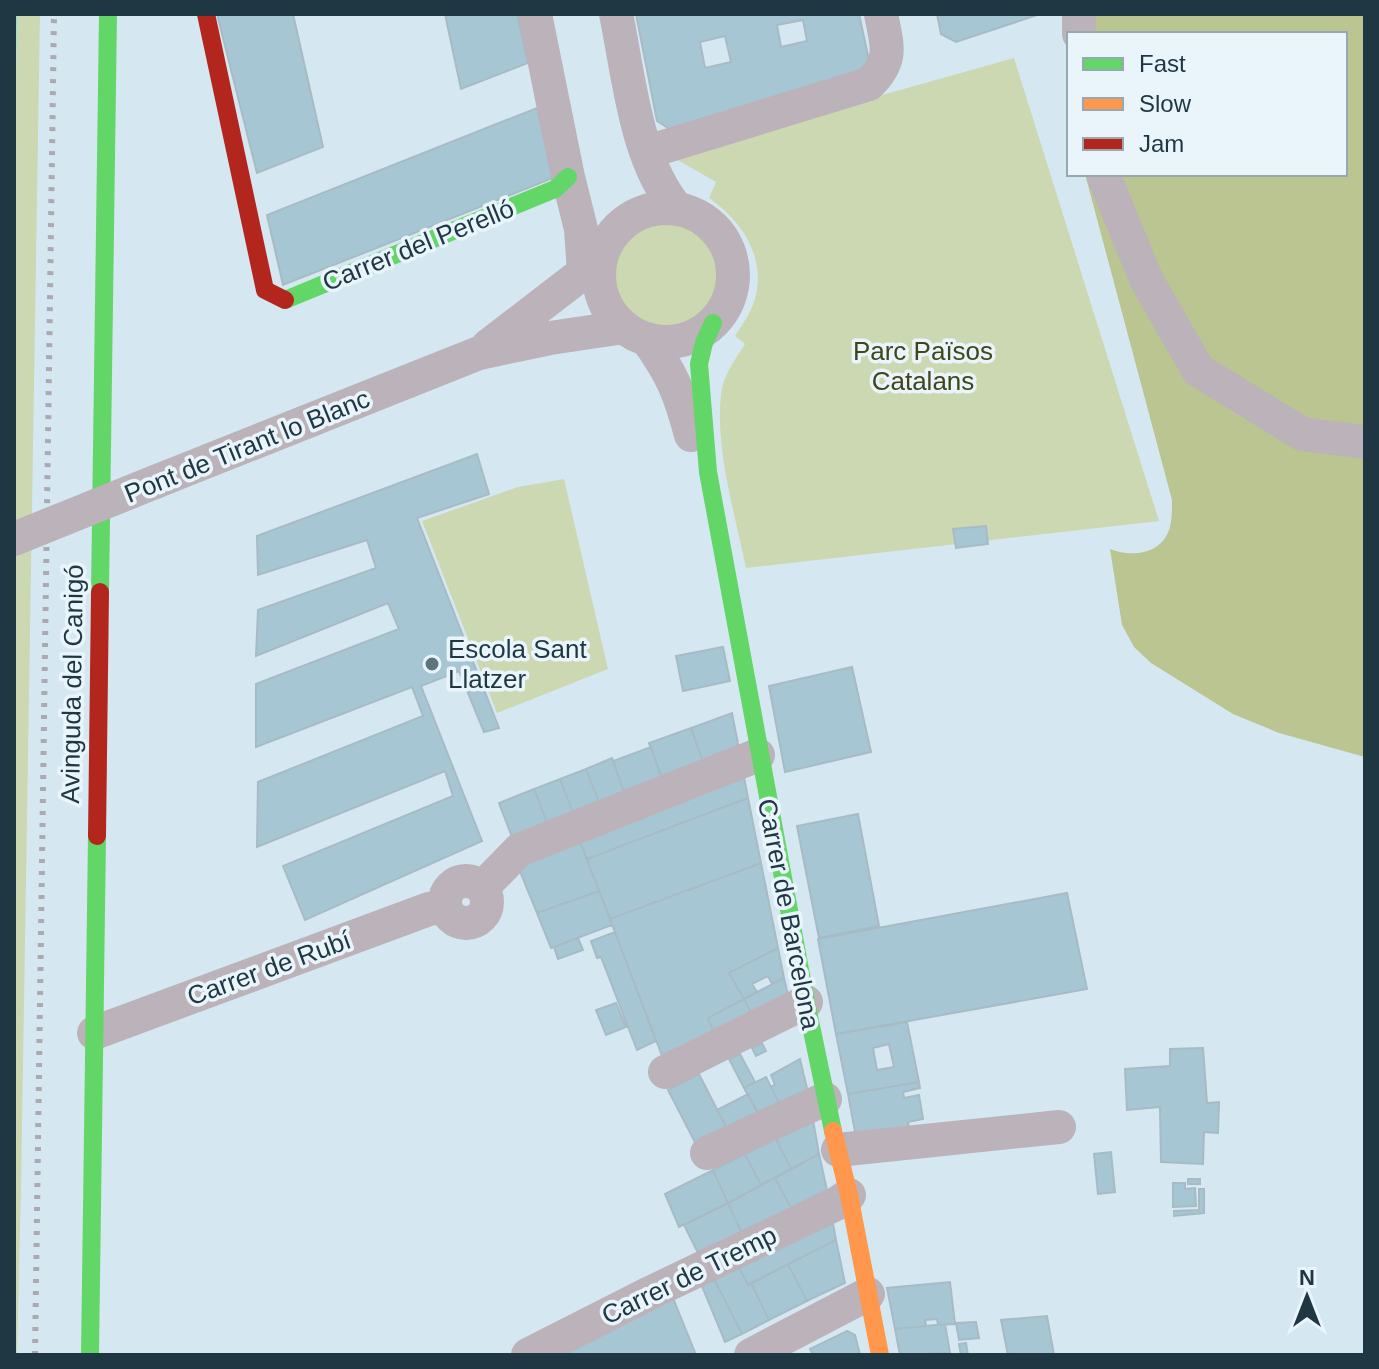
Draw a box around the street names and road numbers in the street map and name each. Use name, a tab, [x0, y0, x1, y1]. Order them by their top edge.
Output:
street label: Carrer del Perelló	[318, 193, 518, 297]
street label: Pont de Tirant lo Blanc	[120, 383, 374, 509]
street label: Avinguda del Canigó	[55, 564, 89, 804]
street label: Carrer de Barcelona	[752, 796, 826, 1032]
street label: Carrer de Rubí	[183, 924, 356, 1012]
street label: Carrer de Tremp	[597, 1220, 781, 1330]

